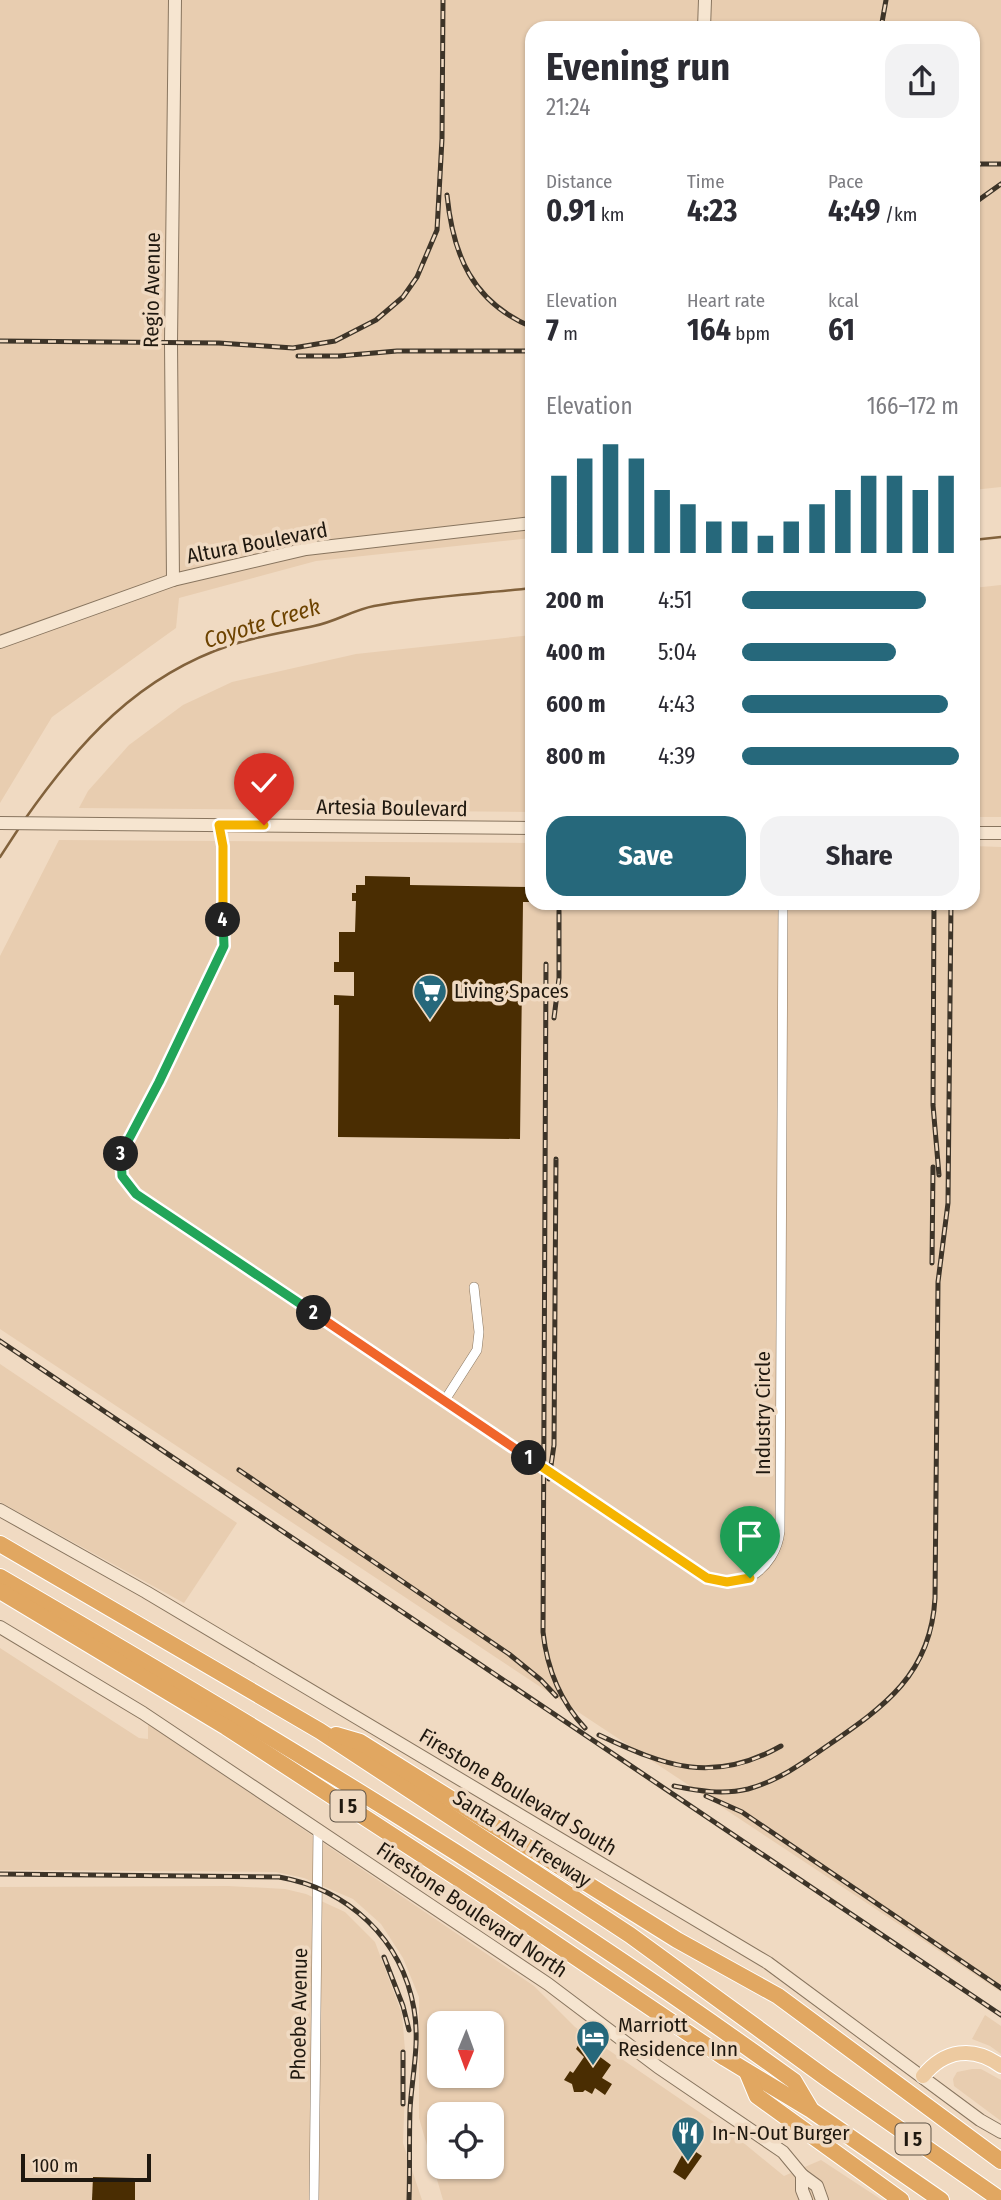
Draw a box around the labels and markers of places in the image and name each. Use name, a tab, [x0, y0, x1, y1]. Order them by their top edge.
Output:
pin	[234, 753, 294, 825]
pin: 4	[206, 902, 241, 937]
supermarket icon: Living Spaces	[411, 972, 449, 1021]
place label: Living Spaces	[454, 978, 569, 1004]
pin: 3	[104, 1136, 138, 1172]
pin: 2	[296, 1296, 332, 1330]
pin: 1	[512, 1440, 546, 1476]
pin	[720, 1506, 780, 1578]
place label: Marriott Residence Inn	[618, 2012, 738, 2062]
hotel icon: Marriott Residence Inn	[574, 2018, 612, 2067]
restaurant icon: In-N-Out Burger	[669, 2114, 707, 2163]
place label: In-N-Out Burger	[712, 2120, 850, 2146]

